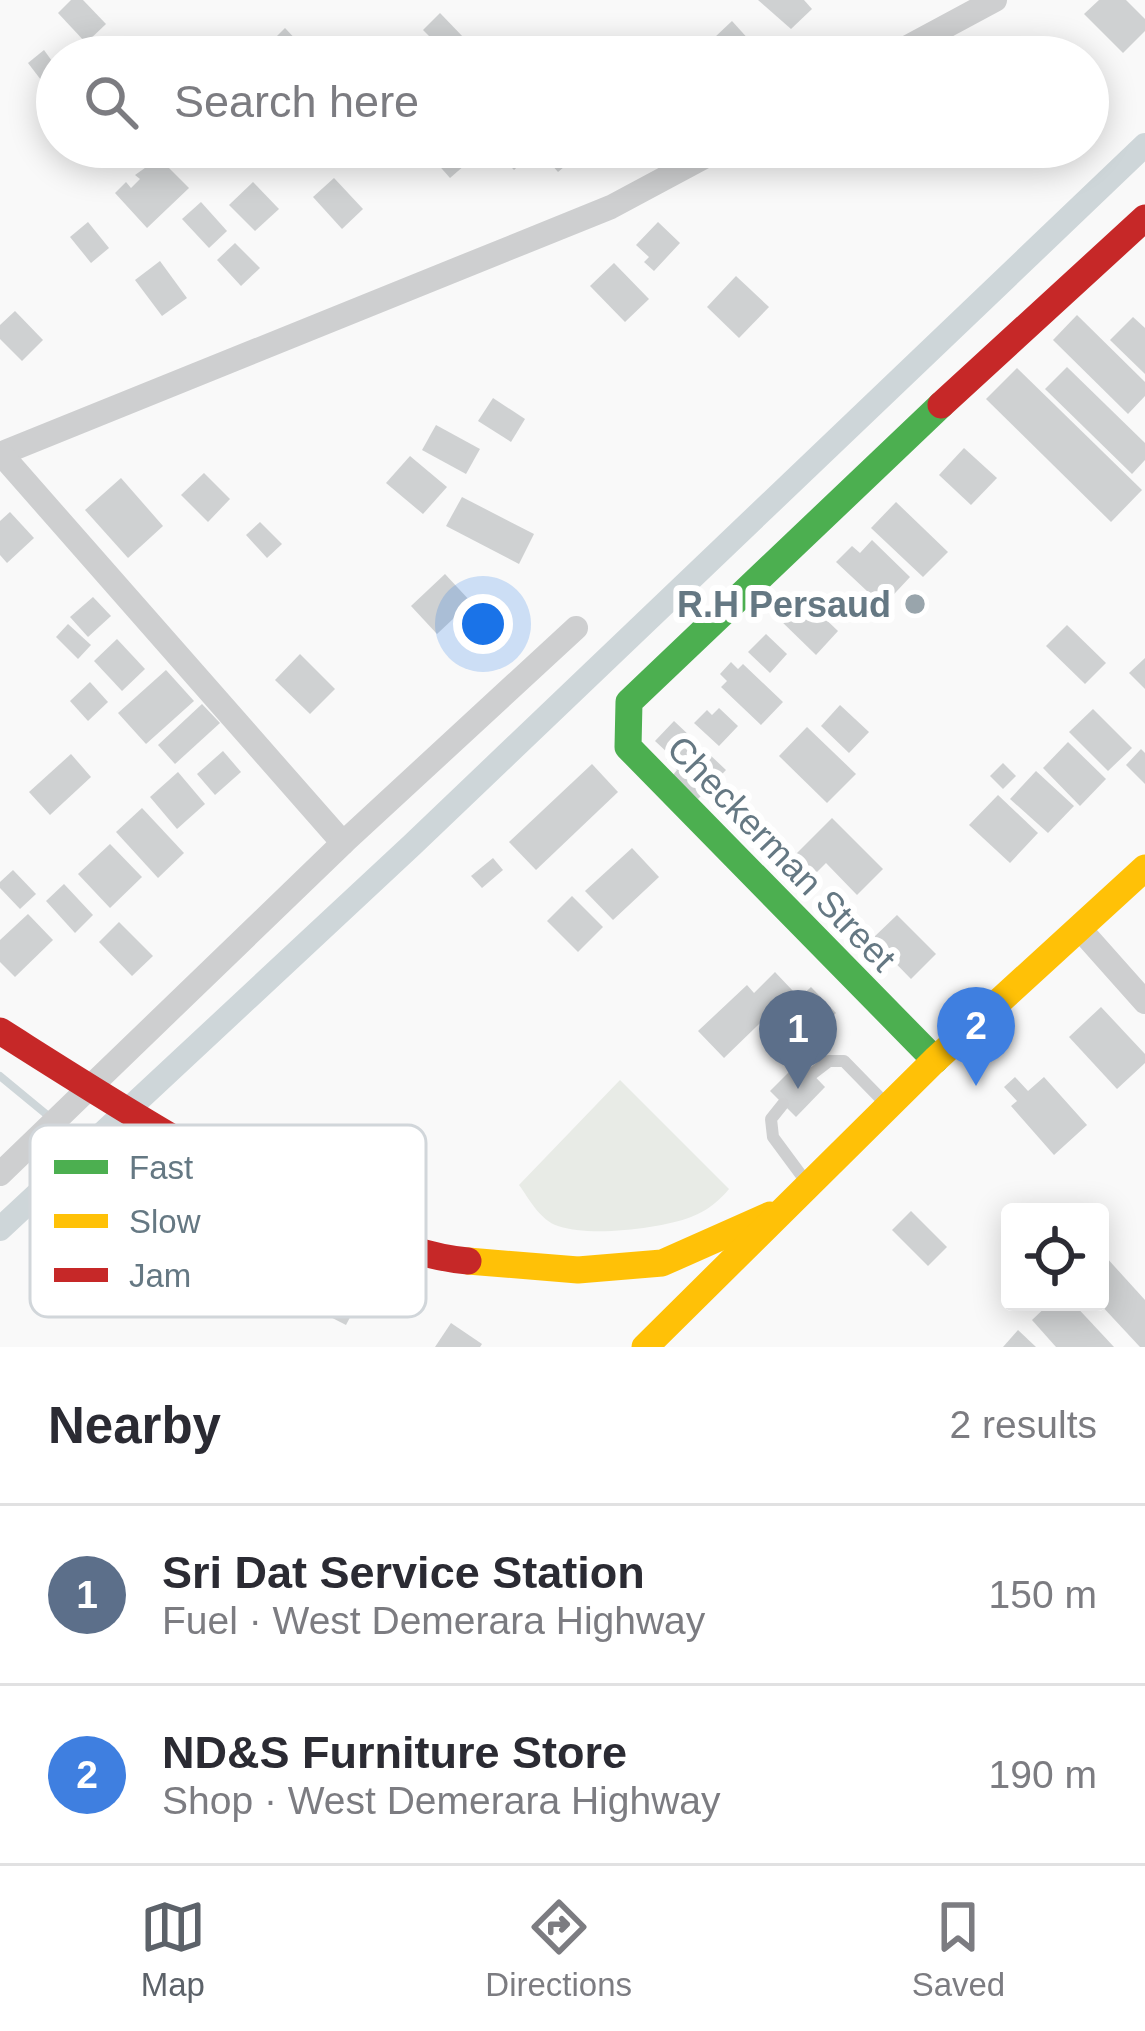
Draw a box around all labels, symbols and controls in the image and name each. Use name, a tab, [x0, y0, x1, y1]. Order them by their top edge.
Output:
search box	[36, 36, 1109, 168]
icon: search	[78, 69, 144, 135]
text: Search here	[174, 76, 419, 127]
place label: R.H Persaud	[677, 584, 891, 625]
marker: R.H Persaud	[902, 591, 928, 617]
your location	[453, 594, 513, 654]
street label: Checkerman Street	[659, 728, 904, 979]
pin: 2	[937, 987, 1015, 1086]
pin: 1	[759, 990, 837, 1089]
legend	[30, 1125, 426, 1317]
text: Fast	[129, 1149, 193, 1186]
text: Slow	[129, 1203, 201, 1240]
map controls	[1001, 1203, 1109, 1311]
button: locate	[1001, 1203, 1109, 1311]
text: Jam	[129, 1257, 191, 1294]
text: Nearby	[48, 1397, 221, 1454]
text: 2 results	[950, 1403, 1097, 1446]
text: Sri Dat Service Station	[162, 1547, 645, 1598]
text: 1	[76, 1573, 98, 1616]
text: 150 m	[989, 1573, 1097, 1616]
text: Fuel · West Demerara Highway	[162, 1599, 705, 1642]
text: ND&S Furniture Store	[162, 1727, 627, 1778]
text: 2	[76, 1753, 98, 1796]
text: 190 m	[989, 1753, 1097, 1796]
text: Shop · West Demerara Highway	[162, 1779, 721, 1822]
tab: Map	[140, 1894, 206, 2004]
tab: Directions	[485, 1894, 632, 2004]
tab: Saved	[912, 1894, 1005, 2004]

